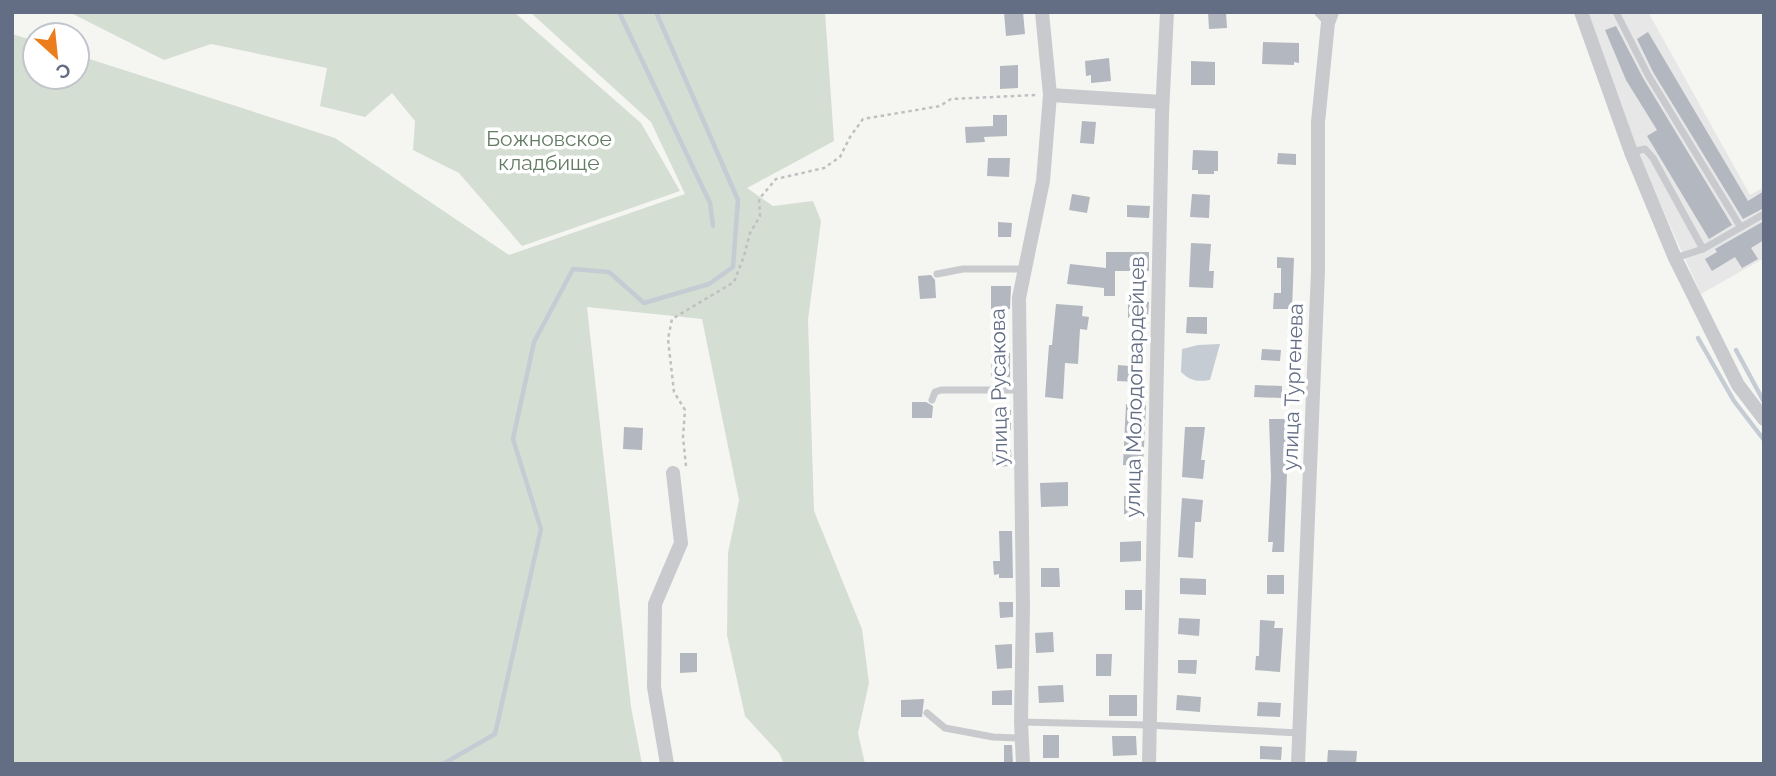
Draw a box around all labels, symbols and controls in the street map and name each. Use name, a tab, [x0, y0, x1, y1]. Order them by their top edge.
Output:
north arrow	[21, 21, 91, 91]
text: С	[53, 58, 75, 84]
park label: Божновское кладбище	[486, 126, 612, 175]
street label: улица Молодогвардейцев	[1120, 256, 1149, 518]
street label: улица Тургенева	[1277, 303, 1308, 471]
street label: улица Русакова	[985, 308, 1012, 466]

